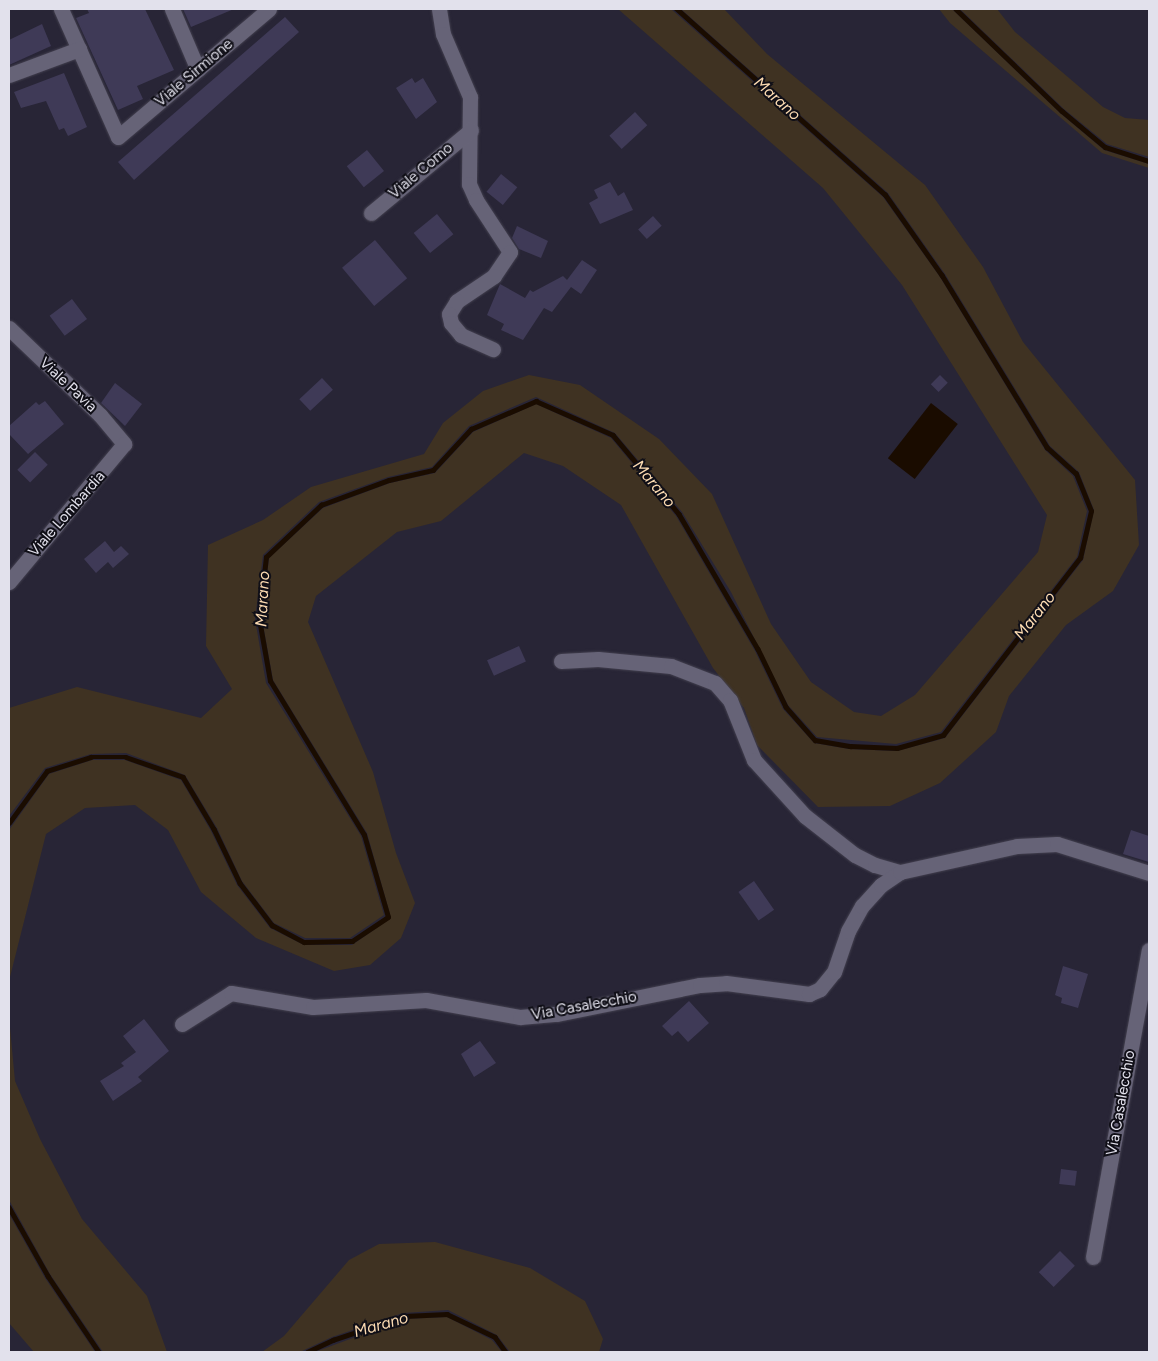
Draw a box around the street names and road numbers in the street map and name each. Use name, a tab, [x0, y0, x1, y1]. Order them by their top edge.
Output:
street label: Viale Sirmione	[151, 35, 237, 111]
street label: Viale Como	[385, 139, 457, 203]
street label: Viale Pavia	[36, 354, 100, 416]
street label: Viale Lombardia	[25, 468, 109, 560]
street label: Via Casalecchio	[530, 988, 638, 1024]
street label: Via Casalecchio	[1103, 1049, 1139, 1157]

